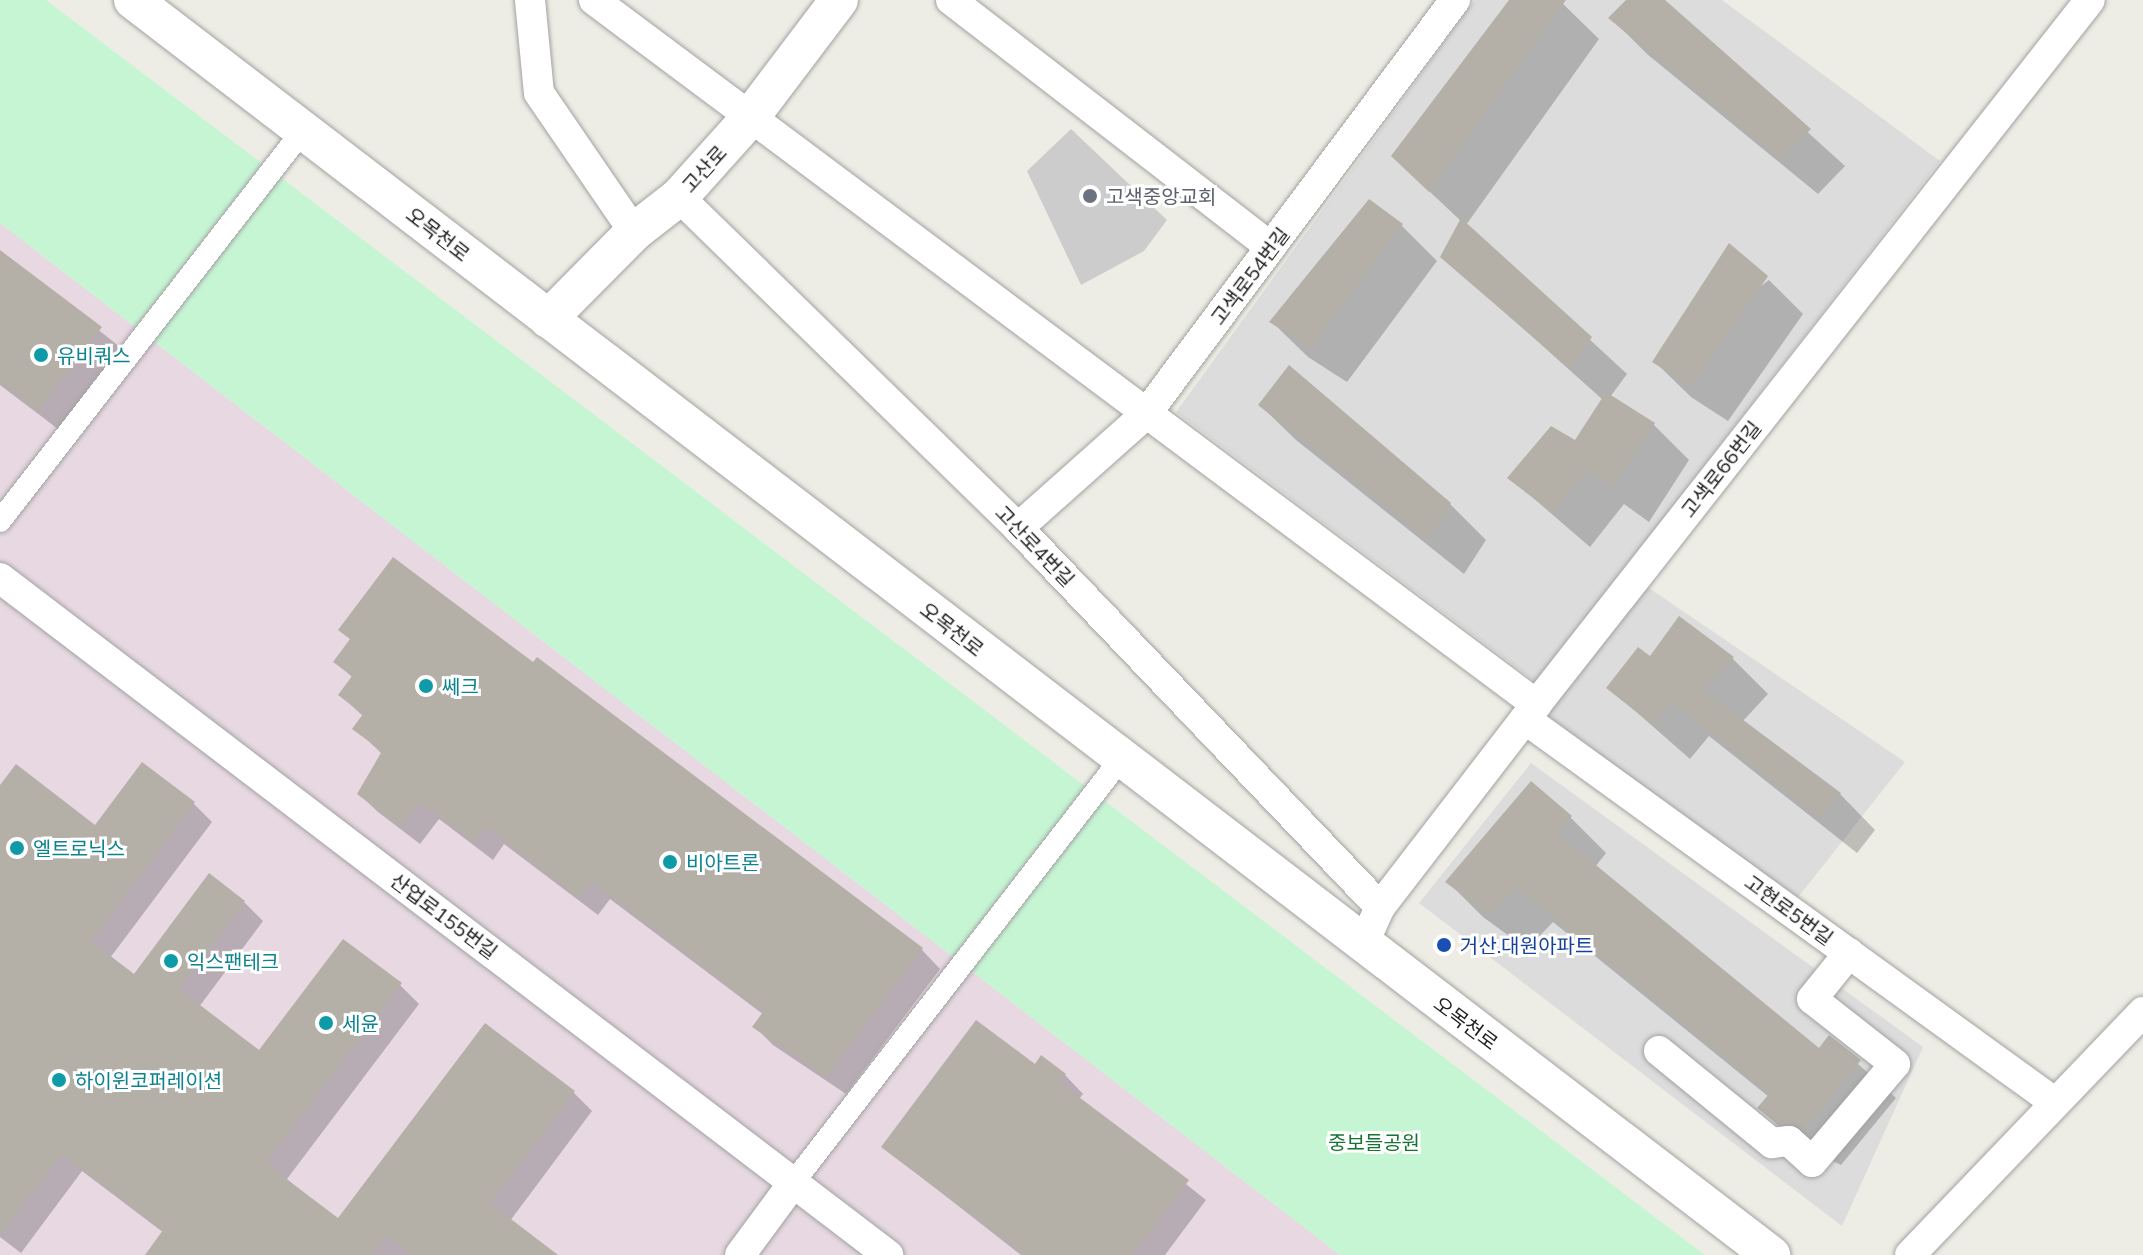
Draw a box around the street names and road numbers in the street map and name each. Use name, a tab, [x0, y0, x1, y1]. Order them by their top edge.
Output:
street label: 고산로	[677, 140, 731, 198]
street label: 오목천로	[402, 202, 474, 266]
street label: 고색로54번길	[1206, 222, 1294, 330]
street label: 고색로66번길	[1676, 416, 1766, 522]
street label: 고산로4번길	[990, 500, 1080, 592]
street label: 오목천로	[916, 597, 988, 661]
street label: 산업로155번길	[386, 868, 502, 964]
street label: 고현로5번길	[1740, 870, 1838, 950]
street label: 오목천로	[1429, 991, 1503, 1055]

